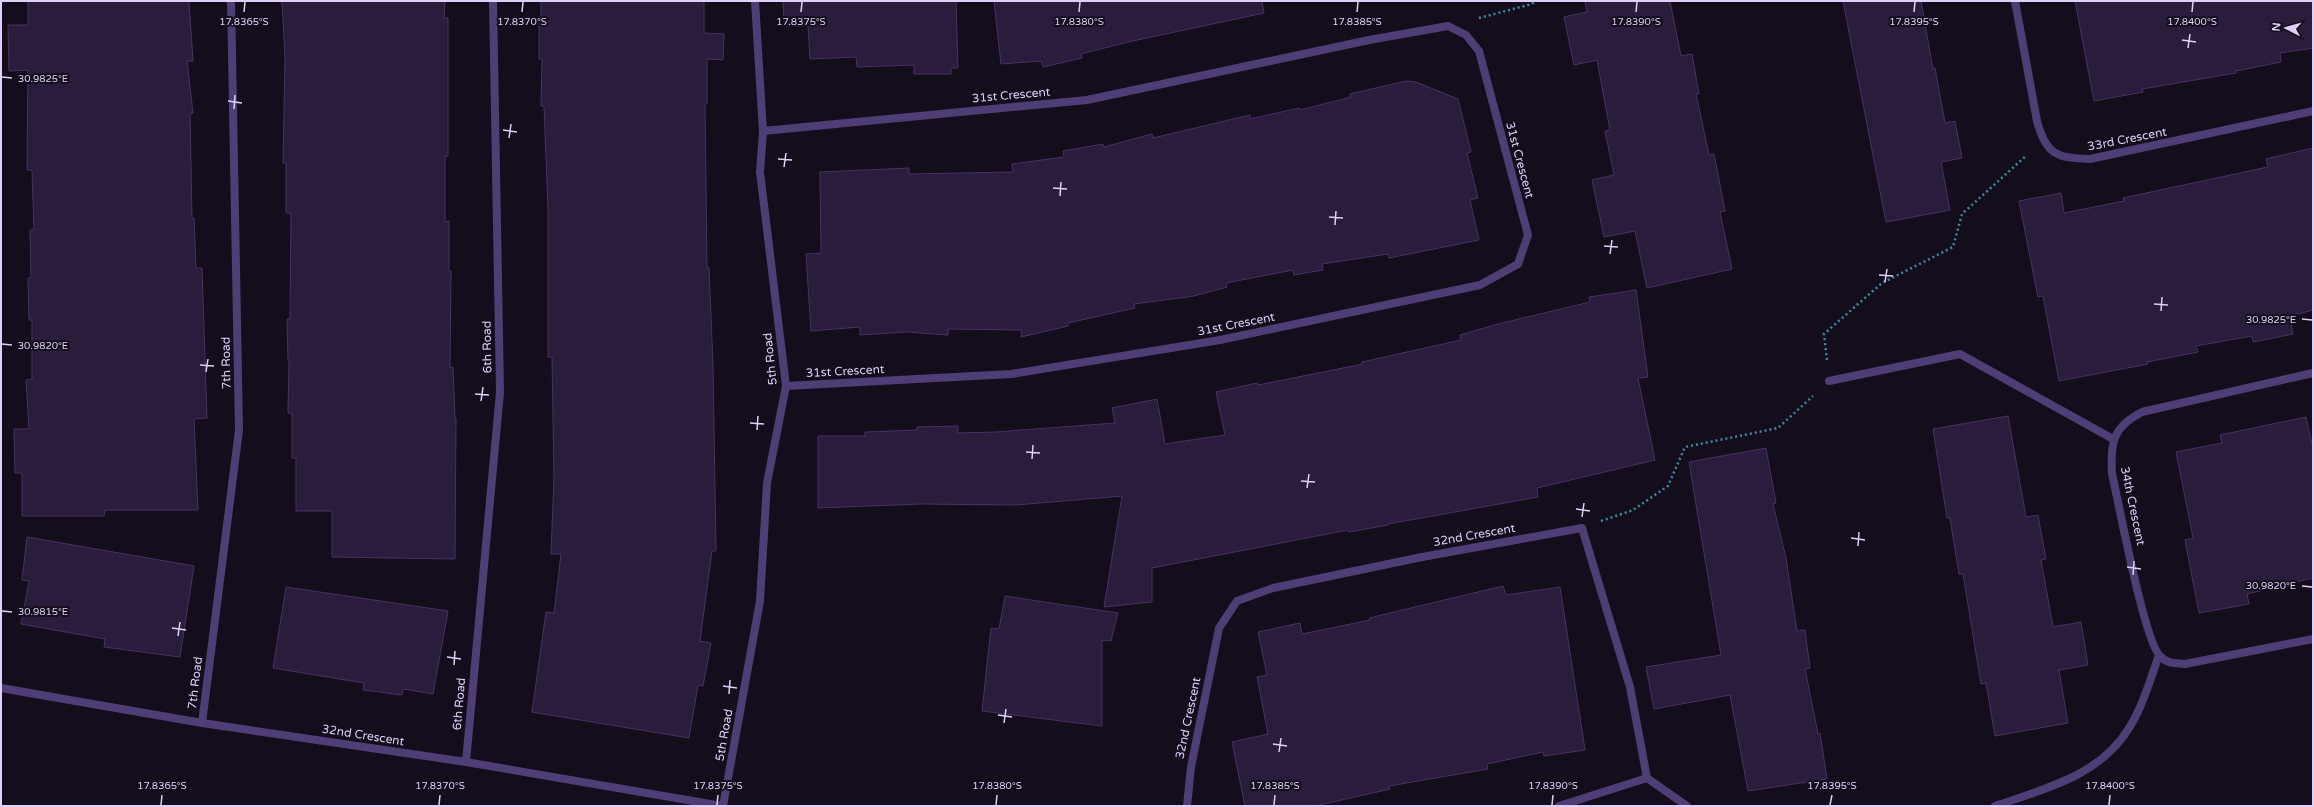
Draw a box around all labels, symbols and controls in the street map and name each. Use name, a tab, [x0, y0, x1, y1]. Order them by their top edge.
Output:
north arrow	[2266, 8, 2306, 48]
text: 17.8365°S	[219, 16, 269, 28]
text: 17.8370°S	[497, 16, 547, 28]
text: 17.8375°S	[776, 16, 826, 28]
text: 17.8380°S	[1054, 16, 1104, 28]
text: 17.8385°S	[1332, 16, 1382, 28]
text: 17.8390°S	[1611, 16, 1661, 28]
text: 17.8395°S	[1889, 16, 1939, 28]
text: 17.8400°S	[2167, 16, 2217, 28]
text: N	[2270, 22, 2283, 32]
text: 30.9825°E	[18, 73, 68, 85]
street label: 31st Crescent	[971, 85, 1051, 105]
street label: 31st Crescent	[1503, 120, 1537, 200]
street label: 33rd Crescent	[2086, 124, 2168, 154]
street label: 31st Crescent	[1196, 310, 1276, 338]
text: 30.9825°E	[2246, 314, 2296, 326]
street label: 6th Road	[480, 321, 494, 373]
street label: 5th Road	[760, 332, 780, 386]
street label: 7th Road	[219, 337, 233, 389]
text: 30.9820°E	[18, 340, 68, 352]
street label: 31st Crescent	[805, 362, 885, 380]
street label: 34th Crescent	[2118, 465, 2148, 547]
street label: 32nd Crescent	[1432, 521, 1517, 549]
text: 30.9820°E	[2246, 580, 2296, 592]
text: 30.9815°E	[18, 606, 68, 618]
street label: 7th Road	[185, 656, 205, 710]
street label: 32nd Crescent	[1173, 675, 1204, 760]
street label: 6th Road	[450, 677, 468, 731]
street label: 5th Road	[713, 708, 735, 762]
street label: 32nd Crescent	[321, 722, 406, 748]
text: 17.8365°S	[137, 780, 187, 792]
text: 17.8370°S	[415, 780, 465, 792]
text: 17.8375°S	[693, 780, 743, 792]
text: 17.8380°S	[972, 780, 1022, 792]
text: 17.8385°S	[1250, 780, 1300, 792]
text: 17.8390°S	[1528, 780, 1578, 792]
text: 17.8395°S	[1807, 780, 1857, 792]
text: 17.8400°S	[2085, 780, 2135, 792]

